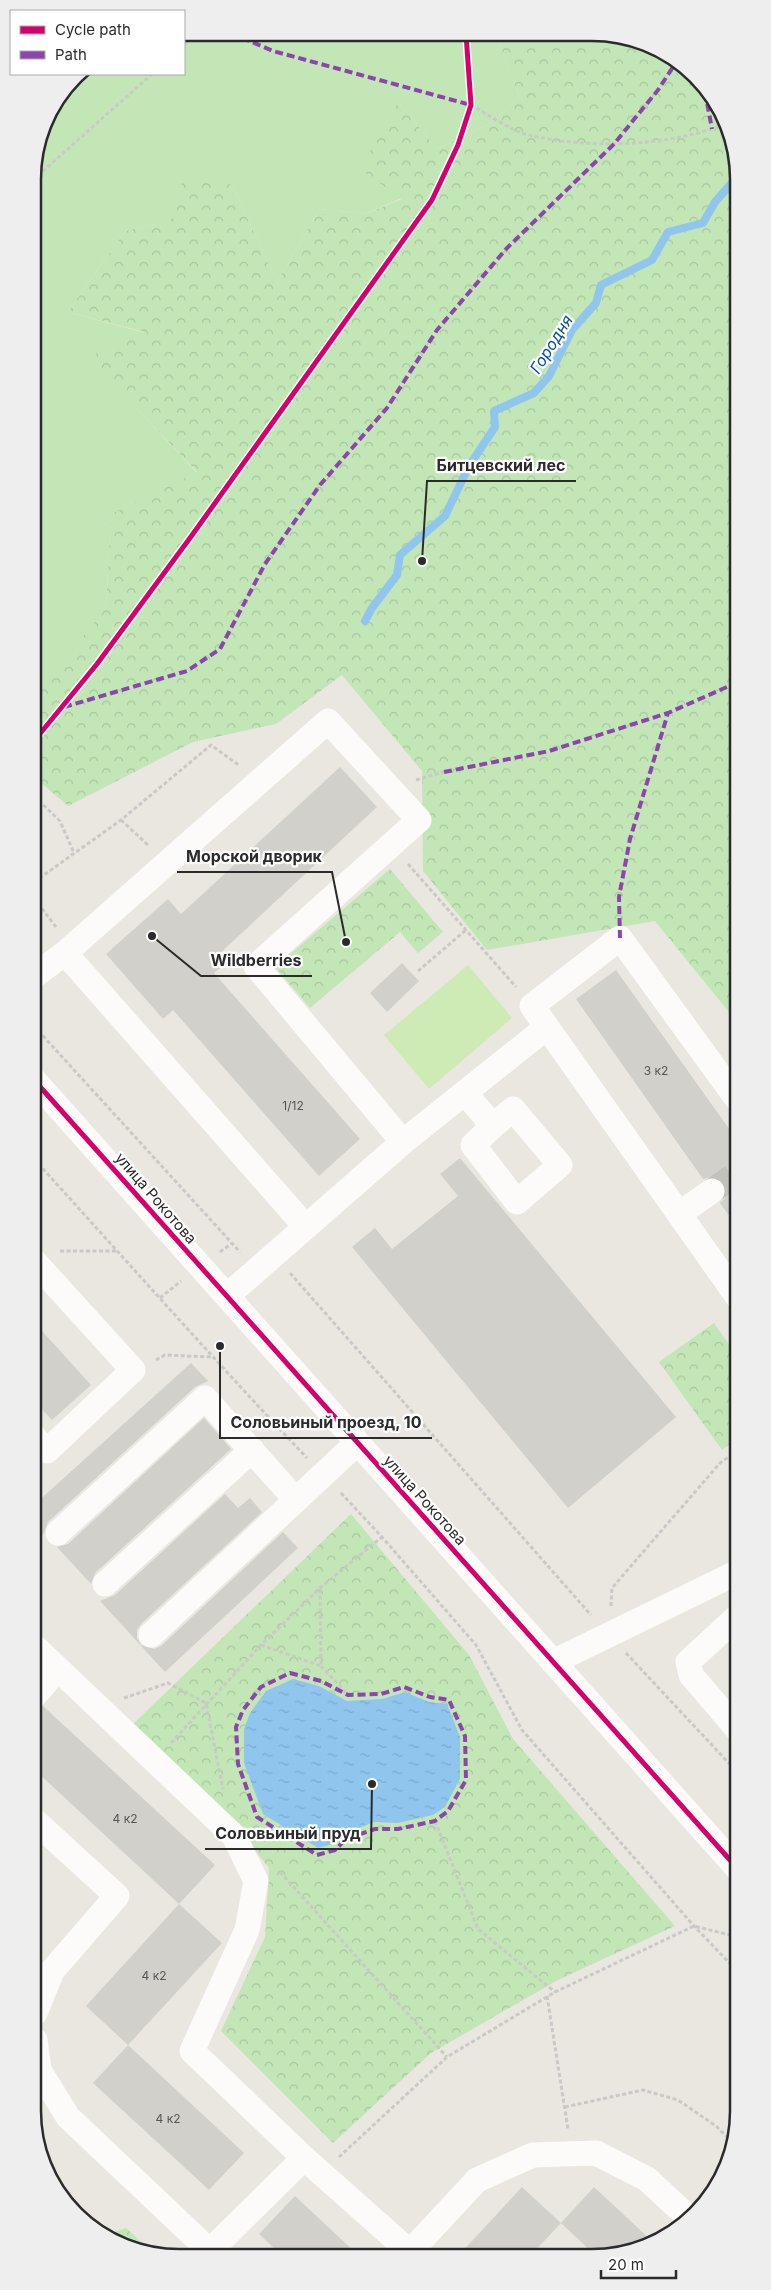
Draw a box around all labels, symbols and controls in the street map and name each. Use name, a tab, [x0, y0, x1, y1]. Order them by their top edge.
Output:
legend	[10, 10, 185, 75]
text: Cycle path	[55, 20, 131, 39]
text: Path	[55, 45, 87, 64]
water label: Городня	[525, 311, 577, 377]
callout: Битцевский лес	[427, 450, 576, 481]
text: Битцевский лес	[437, 455, 565, 475]
callout: Морской дворик	[177, 841, 332, 872]
text: Морской дворик	[186, 846, 323, 866]
callout: Wildberries	[201, 945, 312, 976]
text: Wildberries	[210, 950, 302, 970]
house number: 3 к2	[644, 1063, 668, 1078]
house number: 1/12	[282, 1098, 304, 1113]
street label: улица Рокотова	[111, 1148, 201, 1248]
callout: Соловьиный проезд, 10	[220, 1407, 432, 1438]
text: Соловьиный проезд, 10	[231, 1412, 422, 1432]
street label: улица Рокотова	[380, 1451, 470, 1549]
house number: 4 к2	[113, 1811, 137, 1826]
callout: Соловьиный пруд	[205, 1818, 371, 1849]
text: Соловьиный пруд	[215, 1823, 361, 1843]
house number: 4 к2	[142, 1968, 166, 1983]
house number: 4 к2	[156, 2111, 180, 2126]
scale bar	[601, 2248, 676, 2280]
text: 20 m	[608, 2255, 644, 2274]

